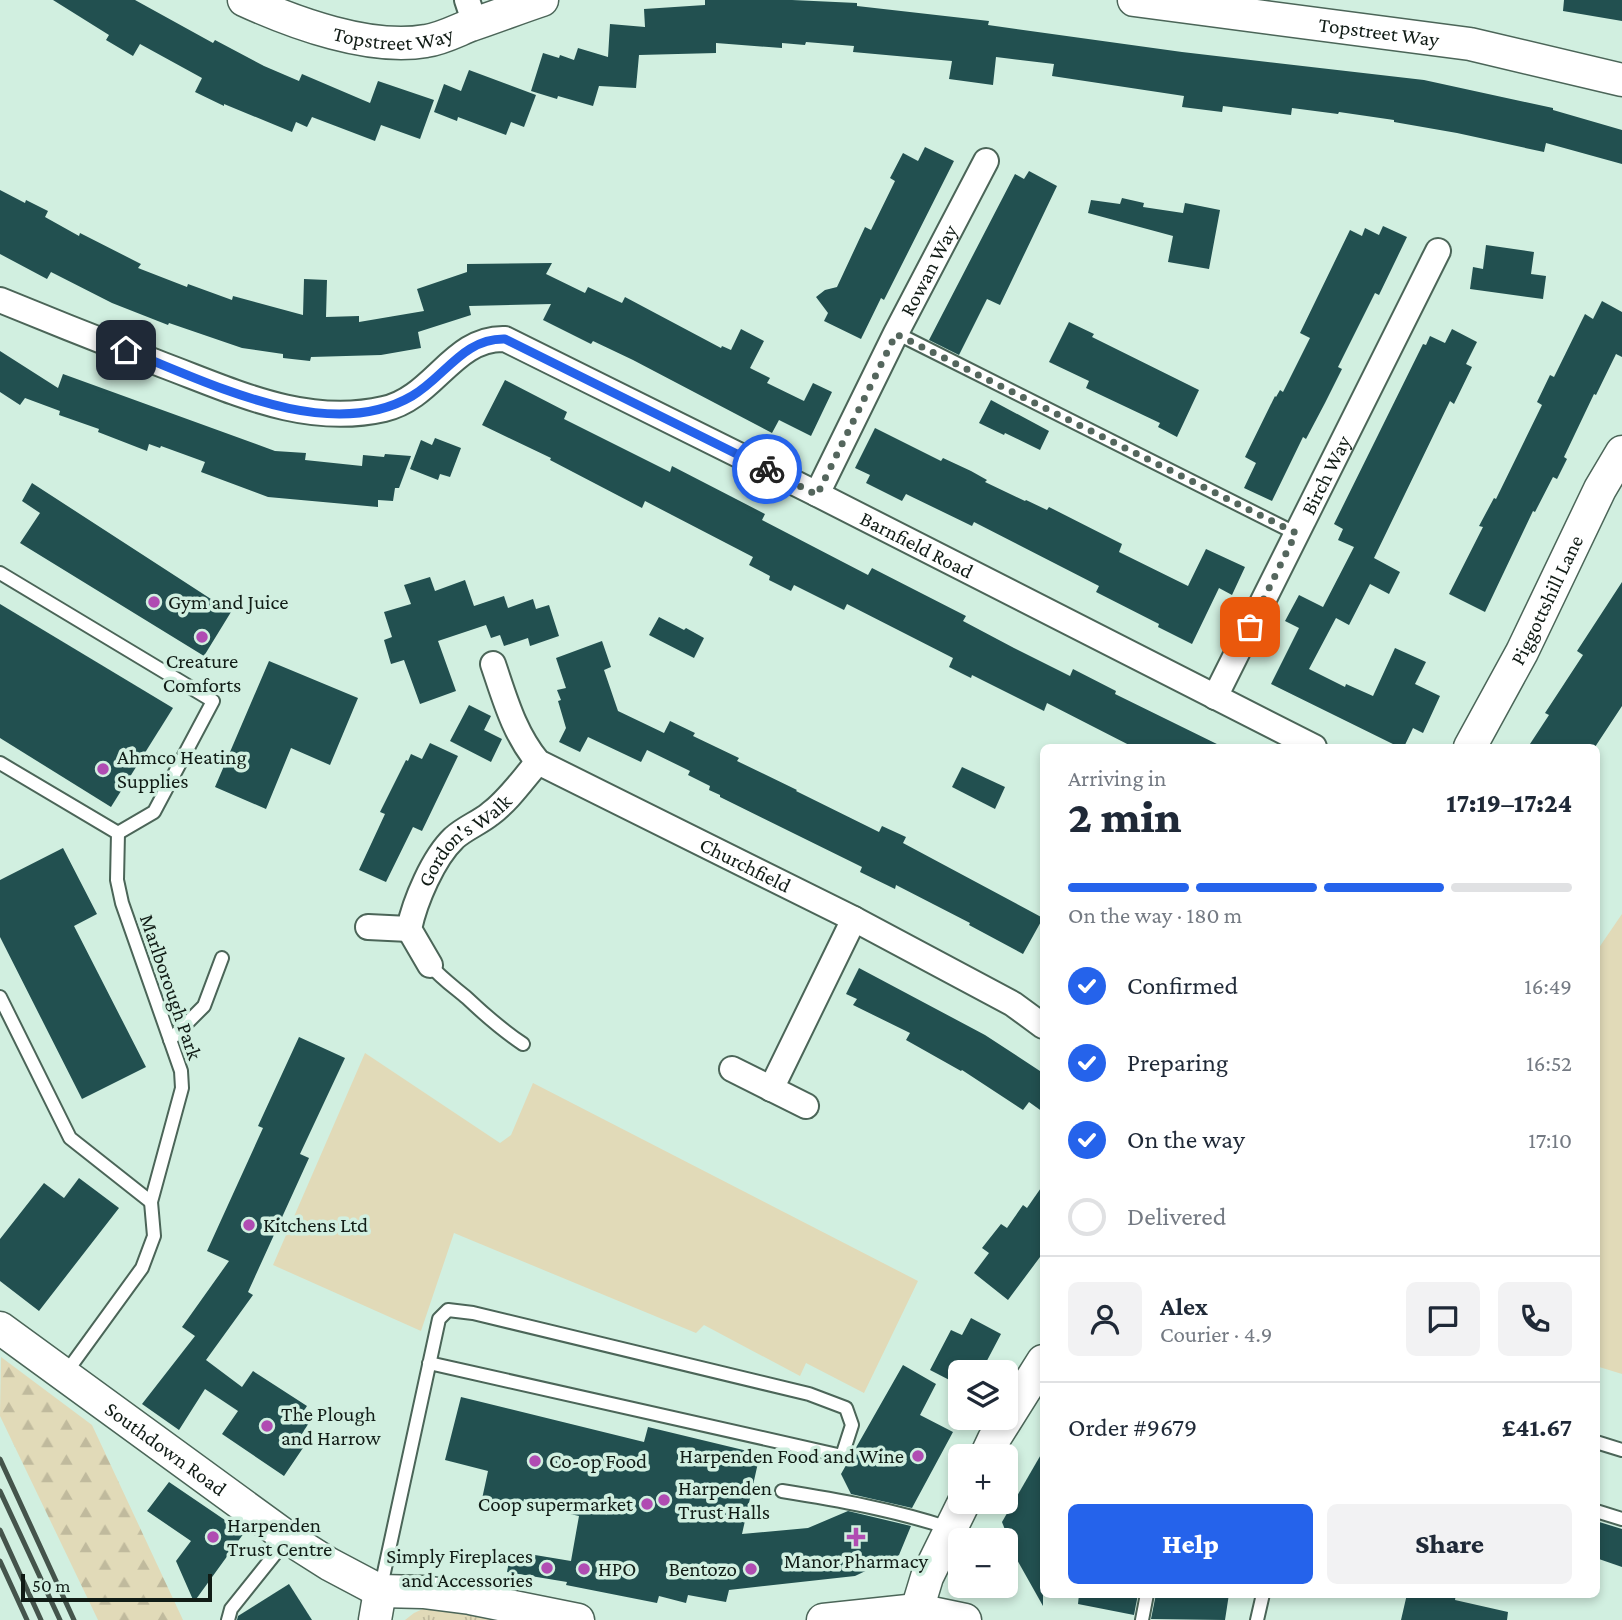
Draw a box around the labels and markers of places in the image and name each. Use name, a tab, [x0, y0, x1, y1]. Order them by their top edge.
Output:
pin	[96, 320, 156, 380]
place label: Gym and Juice	[168, 590, 288, 614]
marker: Gym and Juice	[146, 594, 162, 610]
pin	[1220, 597, 1280, 657]
marker: Creature Comforts	[194, 629, 210, 645]
place label: Creature Comforts	[163, 649, 241, 697]
place label: Ahmco Heating Supplies	[117, 745, 247, 793]
marker: Ahmco Heating Supplies	[95, 761, 111, 777]
place label: Kitchens Ltd	[263, 1213, 368, 1237]
marker: Kitchens Ltd	[241, 1217, 257, 1233]
place label: The Plough and Harrow	[281, 1402, 381, 1450]
marker: The Plough and Harrow	[259, 1418, 275, 1434]
place label: Harpenden Food and Wine	[679, 1444, 904, 1468]
marker: Harpenden Food and Wine	[910, 1448, 926, 1464]
place label: Co-op Food	[549, 1449, 647, 1473]
marker: Co-op Food	[527, 1453, 543, 1469]
place label: Harpenden Trust Halls	[678, 1476, 772, 1524]
place label: Coop supermarket	[478, 1492, 634, 1516]
marker: Harpenden Trust Halls	[656, 1492, 672, 1508]
marker: Coop supermarket	[639, 1496, 655, 1512]
place label: Harpenden Trust Centre	[227, 1513, 332, 1561]
marker: Harpenden Trust Centre	[205, 1529, 221, 1545]
marker: Manor Pharmacy	[848, 1529, 864, 1545]
place label: Simply Fireplaces and Accessories	[386, 1544, 533, 1592]
place label: Manor Pharmacy	[784, 1549, 928, 1573]
place label: HPO	[598, 1557, 636, 1581]
place label: Bentozo	[668, 1557, 737, 1581]
marker: Simply Fireplaces and Accessories	[539, 1560, 555, 1576]
marker: HPO	[576, 1561, 592, 1577]
marker: Bentozo	[743, 1561, 759, 1577]

